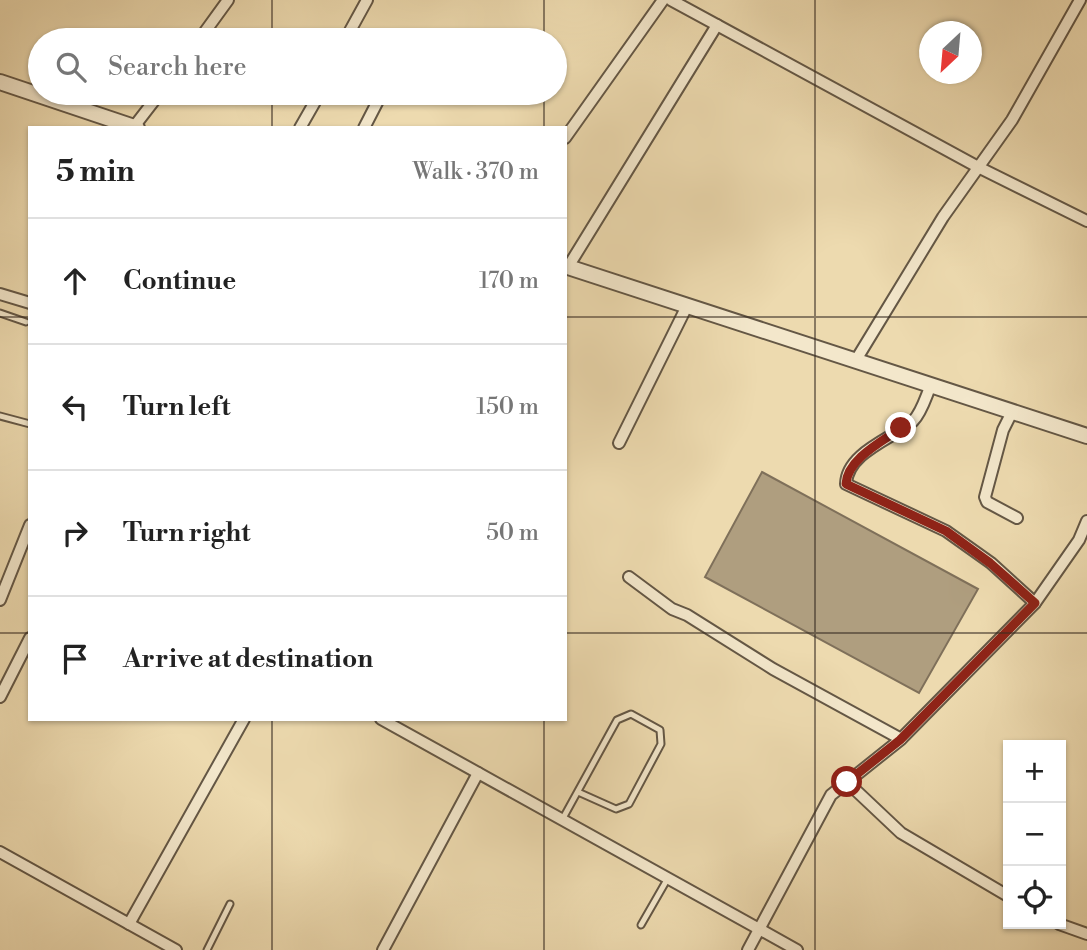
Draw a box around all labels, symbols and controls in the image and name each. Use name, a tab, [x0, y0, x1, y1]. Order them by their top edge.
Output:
north arrow	[919, 21, 982, 84]
search box	[28, 28, 567, 105]
icon: search	[52, 48, 90, 86]
text: Search here	[108, 51, 247, 83]
text: 5 min	[56, 153, 135, 191]
text: Walk · 370 m	[412, 158, 539, 186]
icon: ahead	[56, 262, 94, 300]
text: Continue	[123, 265, 236, 297]
text: 170 m	[479, 267, 539, 295]
icon: left	[56, 388, 94, 426]
text: Turn left	[123, 391, 231, 423]
text: 150 m	[476, 393, 539, 421]
route end	[885, 412, 916, 443]
icon: right	[56, 514, 94, 552]
text: Turn right	[123, 517, 251, 549]
text: 50 m	[486, 519, 539, 547]
icon: arrive	[56, 640, 94, 678]
text: Arrive at destination	[123, 643, 373, 675]
map controls	[1003, 740, 1066, 929]
button: +	[1003, 740, 1066, 803]
route start	[831, 766, 862, 797]
button: −	[1003, 803, 1066, 866]
button: locate	[1003, 866, 1066, 929]

